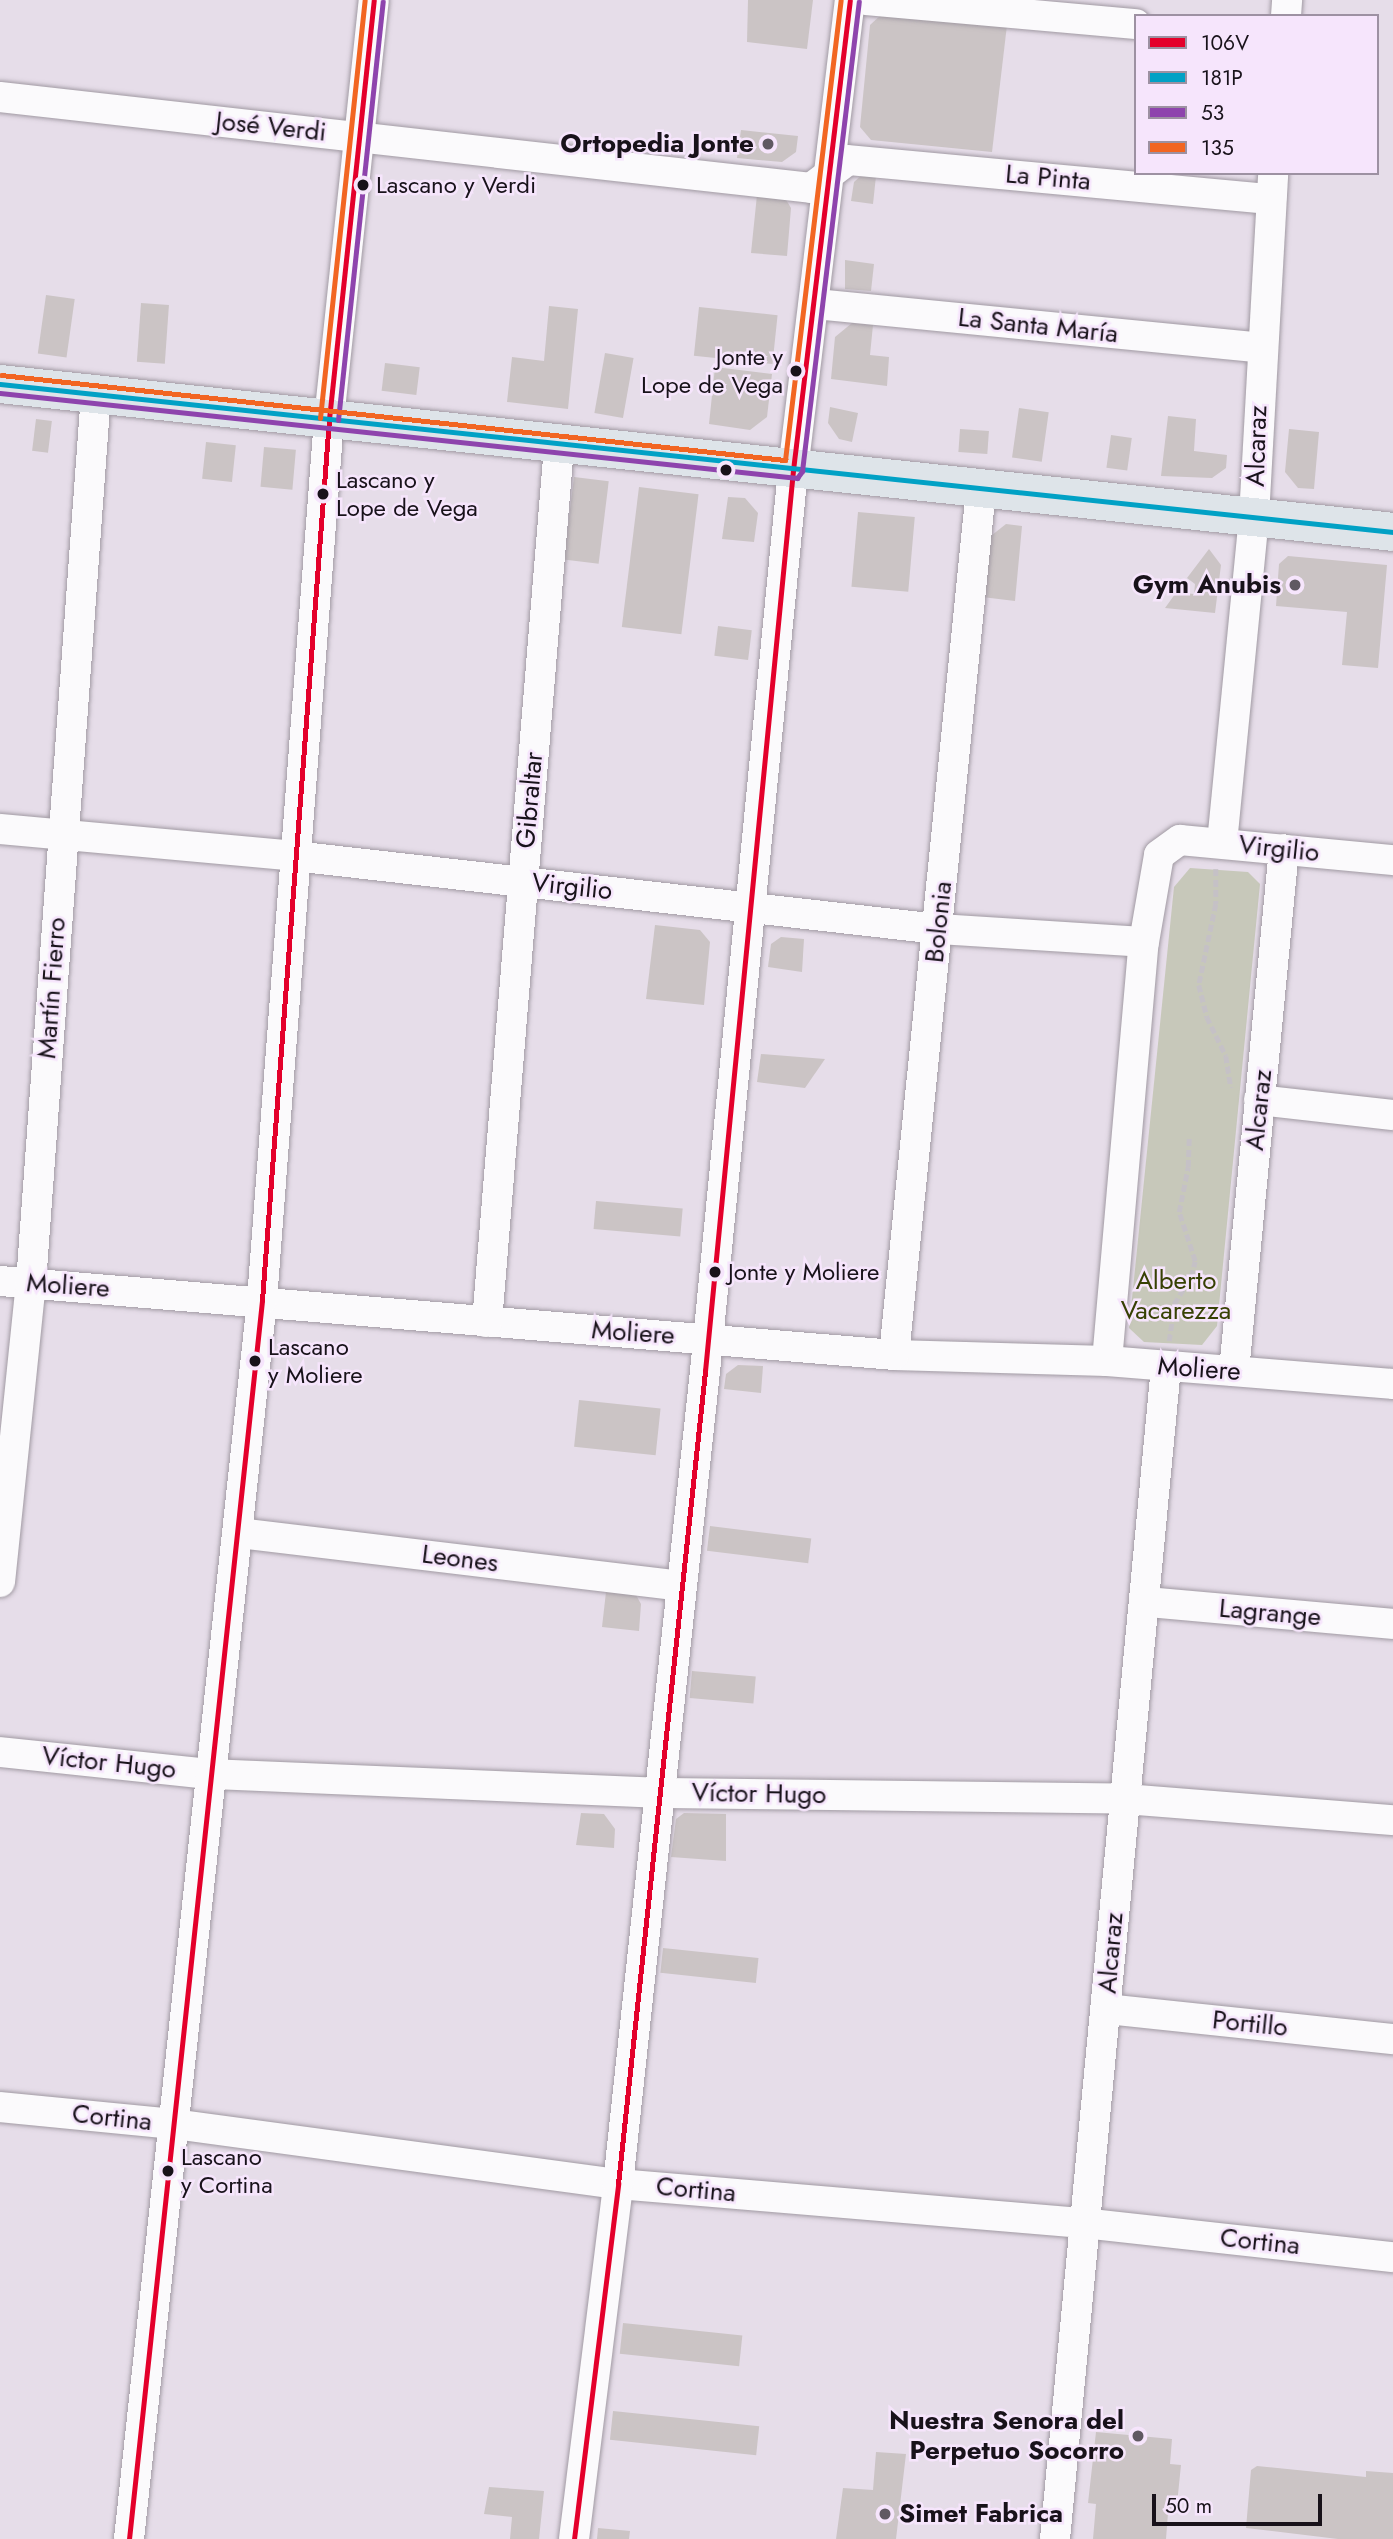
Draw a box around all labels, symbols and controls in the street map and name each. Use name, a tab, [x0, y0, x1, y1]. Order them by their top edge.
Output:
legend	[1134, 14, 1379, 175]
text: 106V	[1201, 28, 1249, 58]
text: 181P	[1201, 63, 1243, 93]
text: 53	[1201, 98, 1224, 128]
street label: José Verdi	[214, 106, 328, 148]
place label: Ortopedia Jonte	[560, 128, 754, 160]
text: 135	[1201, 133, 1234, 163]
marker: Ortopedia Jonte	[760, 136, 776, 152]
street label: La Pinta	[1004, 159, 1092, 197]
place label: Lascano y Verdi	[376, 171, 536, 199]
marker: Lascano y Verdi	[356, 178, 370, 192]
street label: La Santa María	[956, 302, 1120, 350]
place label: Jonte y Lope de Vega	[641, 343, 783, 399]
marker: Jonte y Lope de Vega	[789, 364, 803, 378]
street label: Alcaraz	[1240, 405, 1274, 487]
unlabelled marker	[719, 463, 733, 477]
place label: Lascano y Lope de Vega	[336, 466, 478, 522]
marker: Lascano y Lope de Vega	[316, 487, 330, 501]
place label: Gym Anubis	[1133, 569, 1281, 601]
marker: Gym Anubis	[1287, 577, 1303, 593]
street label: Gibraltar	[510, 750, 550, 850]
street label: Virgilio	[1237, 829, 1321, 869]
street label: Virgilio	[530, 867, 614, 907]
street label: Bolonia	[919, 880, 959, 964]
street label: Martín Fierro	[31, 916, 73, 1060]
street label: Alcaraz	[1239, 1068, 1279, 1152]
place label: Jonte y Moliere	[728, 1258, 879, 1286]
marker: Jonte y Moliere	[708, 1265, 722, 1279]
park label: Alberto Vacarezza	[1121, 1265, 1231, 1326]
street label: Moliere	[25, 1268, 111, 1304]
street label: Moliere	[590, 1315, 676, 1351]
place label: Lascano y Moliere	[268, 1333, 363, 1389]
street label: Moliere	[1156, 1351, 1242, 1387]
marker: Lascano y Moliere	[248, 1354, 262, 1368]
street label: Leones	[420, 1539, 500, 1579]
street label: Lagrange	[1218, 1593, 1322, 1633]
street label: Víctor Hugo	[40, 1740, 178, 1786]
street label: Víctor Hugo	[691, 1777, 827, 1811]
street label: Alcaraz	[1092, 1911, 1130, 1995]
street label: Portillo	[1211, 2005, 1289, 2043]
street label: Cortina	[71, 2098, 153, 2138]
place label: Lascano y Cortina	[181, 2143, 273, 2199]
marker: Lascano y Cortina	[161, 2164, 175, 2178]
street label: Cortina	[655, 2171, 737, 2209]
street label: Cortina	[1219, 2222, 1301, 2262]
place label: Nuestra Senora del Perpetuo Socorro	[889, 2405, 1124, 2466]
marker: Nuestra Senora del Perpetuo Socorro	[1130, 2428, 1146, 2444]
scale bar	[1155, 2480, 1325, 2524]
text: 50 m	[1165, 2491, 1212, 2521]
place label: Simet Fabrica	[899, 2498, 1063, 2530]
marker: Simet Fabrica	[877, 2506, 893, 2522]

